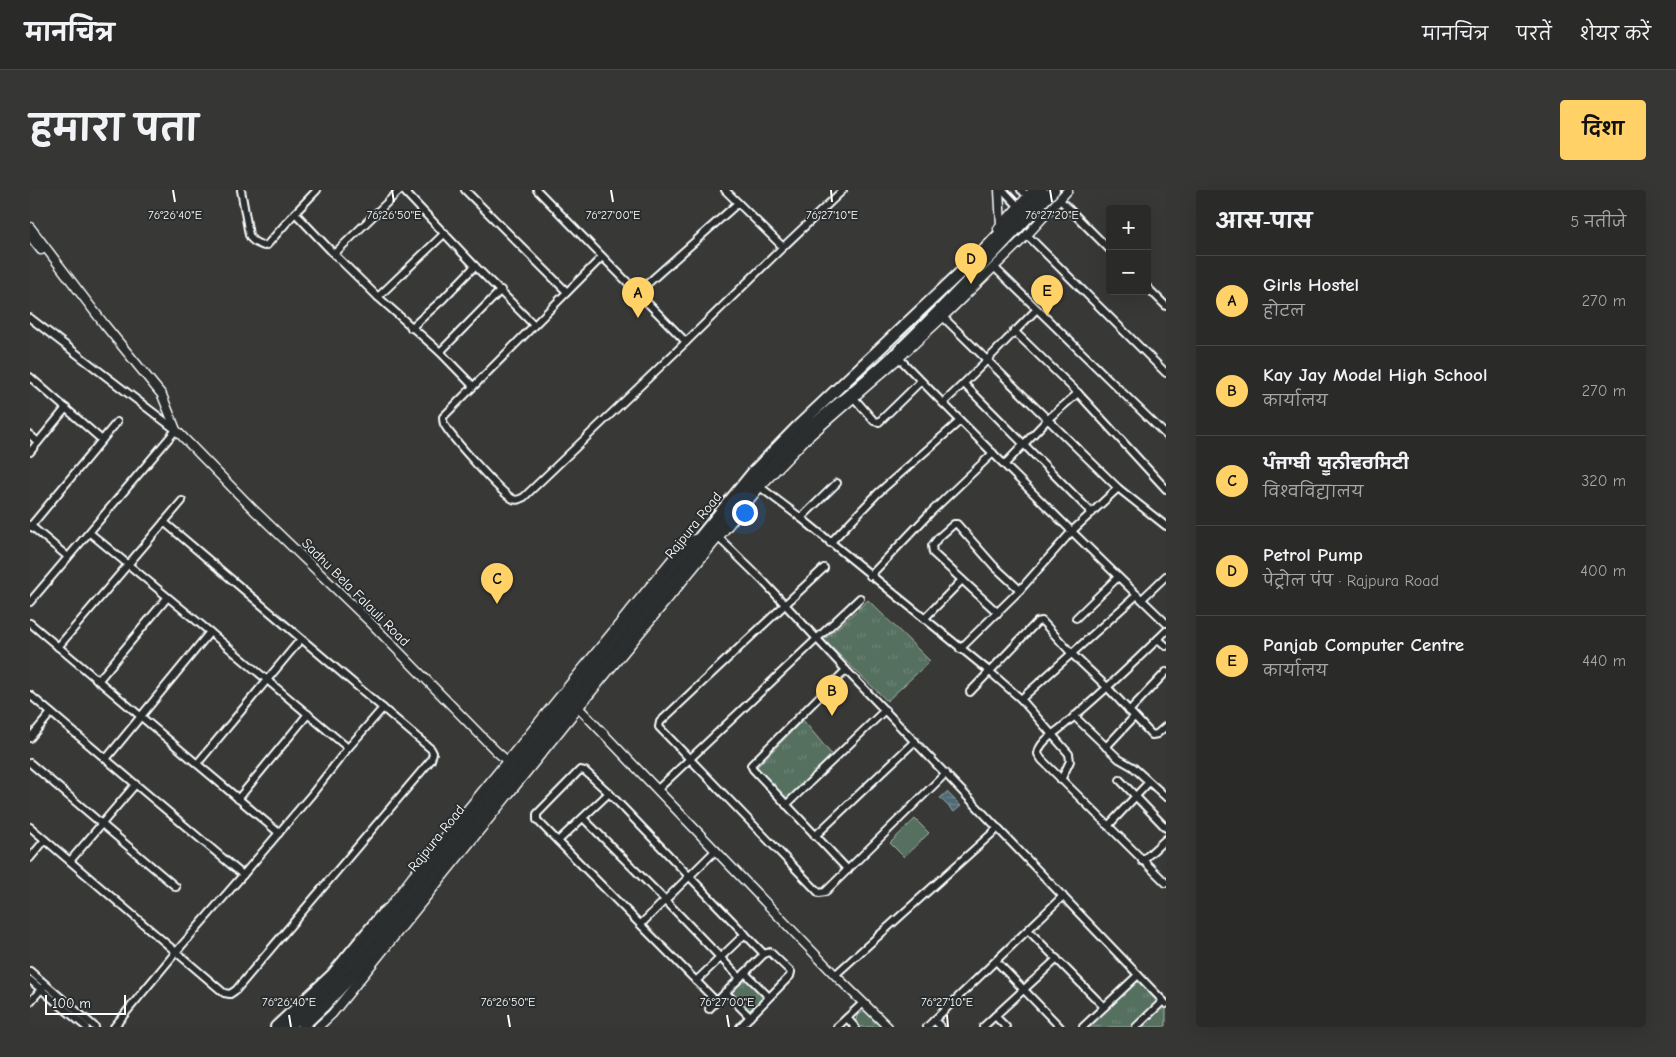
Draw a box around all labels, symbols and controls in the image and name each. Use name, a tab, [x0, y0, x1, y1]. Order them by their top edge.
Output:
text: मानचित्र	[25, 19, 114, 47]
text: मानचित्र	[1422, 24, 1488, 45]
text: परतें	[1516, 24, 1552, 45]
text: शेयर करें	[1580, 24, 1651, 45]
button: दिशा	[1560, 100, 1646, 160]
text: हमारा पता	[30, 108, 198, 149]
map controls	[1106, 205, 1151, 295]
button: +	[1106, 205, 1151, 250]
text: 76°26'40"E	[148, 208, 202, 222]
text: 76°26'50"E	[367, 208, 421, 222]
text: 76°27'00"E	[586, 208, 640, 222]
text: 76°27'10"E	[806, 208, 858, 222]
text: 76°27'20"E	[1025, 208, 1079, 222]
text: आस-पास	[1216, 209, 1312, 233]
text: 5 नतीजे	[1570, 213, 1626, 231]
pin: D	[955, 243, 987, 284]
button: −	[1106, 250, 1151, 295]
text: Girls Hostel	[1263, 274, 1359, 296]
pin: E	[1031, 275, 1063, 316]
pin: A	[622, 277, 654, 318]
text: A	[1228, 292, 1236, 310]
text: 270 m	[1582, 292, 1626, 310]
text: होटल	[1263, 302, 1305, 320]
text: Kay Jay Model High School	[1263, 364, 1487, 386]
text: B	[1227, 382, 1237, 400]
text: 270 m	[1582, 382, 1626, 400]
text: कार्यालय	[1263, 392, 1328, 410]
text: ਪੰਜਾਬੀ ਯੂਨੀਵਰਸਿਟੀ	[1263, 452, 1409, 474]
text: C	[1227, 472, 1237, 490]
text: 320 m	[1581, 472, 1626, 490]
text: विश्वविद्यालय	[1263, 483, 1363, 501]
street label: Rajpura Road	[661, 489, 725, 562]
your location	[732, 500, 758, 526]
street label: Sadhu Bela Falauli Road	[298, 535, 413, 650]
text: Petrol Pump	[1263, 544, 1363, 566]
text: D	[1227, 562, 1237, 580]
text: 400 m	[1580, 562, 1626, 580]
pin: C	[481, 563, 513, 604]
text: पेट्रोल पंप · Rajpura Road	[1263, 572, 1439, 590]
text: Panjab Computer Centre	[1263, 634, 1464, 656]
text: E	[1227, 652, 1237, 670]
text: 440 m	[1582, 652, 1626, 670]
text: कार्यालय	[1263, 662, 1328, 680]
pin: B	[816, 675, 848, 716]
street label: Rajpura Road	[404, 802, 468, 875]
scale bar	[45, 992, 126, 1015]
text: 100 m	[52, 995, 91, 1012]
text: 76°26'40"E	[262, 995, 316, 1009]
text: 76°26'50"E	[481, 995, 535, 1009]
text: 76°27'00"E	[700, 995, 754, 1009]
text: 76°27'10"E	[921, 995, 973, 1009]

